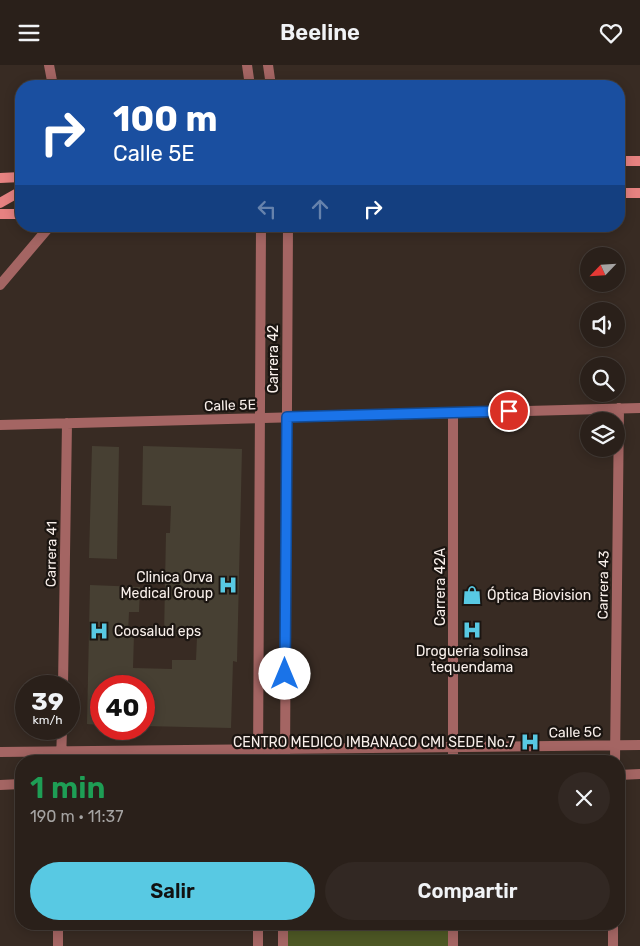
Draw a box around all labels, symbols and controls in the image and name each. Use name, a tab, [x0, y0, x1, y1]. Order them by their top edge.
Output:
icon: menu	[15, 19, 43, 47]
text: Beeline	[280, 19, 360, 46]
icon: heart	[597, 19, 625, 47]
text: 100 m	[113, 98, 218, 140]
icon: right	[30, 100, 95, 165]
text: Calle 5E	[113, 140, 195, 167]
icon: left	[253, 195, 281, 223]
icon: ahead	[306, 195, 334, 223]
icon: right	[359, 195, 387, 223]
north arrow	[580, 247, 625, 293]
map controls	[580, 247, 625, 457]
button: sound	[580, 302, 625, 347]
street label: Carrera 42	[265, 325, 282, 393]
button: search	[580, 357, 625, 402]
pin	[488, 390, 530, 432]
street label: Calle 5E	[204, 396, 256, 415]
icon: arrive	[495, 397, 523, 425]
button: layers	[580, 412, 625, 457]
street label: Carrera 41	[42, 521, 61, 587]
street label: Carrera 42A	[432, 547, 449, 626]
street label: Carrera 43	[594, 550, 613, 620]
place label: Clinica Orva Medical Group	[121, 569, 213, 602]
hospital icon: Clinica Orva Medical Group	[217, 574, 239, 596]
shop icon: Óptica Biovision	[461, 584, 483, 606]
place label: Óptica Biovision	[487, 586, 591, 604]
hospital icon: Drogueria solinsa tequendama	[461, 619, 483, 641]
hospital icon: Coosalud eps	[88, 620, 110, 642]
place label: Coosalud eps	[114, 623, 201, 640]
place label: Drogueria solinsa tequendama	[416, 643, 528, 676]
position arrow	[258, 647, 310, 699]
speed limit sign: 40	[90, 675, 155, 740]
text: 39	[31, 687, 64, 716]
text: km/h	[33, 713, 62, 727]
street label: Calle 5C	[548, 724, 602, 741]
hospital icon: CENTRO MEDICO IMBANACO CMI SEDE No.7	[519, 731, 541, 753]
place label: CENTRO MEDICO IMBANACO CMI SEDE No.7	[233, 734, 515, 751]
text: 1 min	[30, 770, 105, 806]
button: close	[558, 772, 610, 824]
text: 190 m · 11:37	[30, 807, 123, 826]
button: Salir	[30, 862, 315, 920]
button: Compartir	[325, 862, 610, 920]

